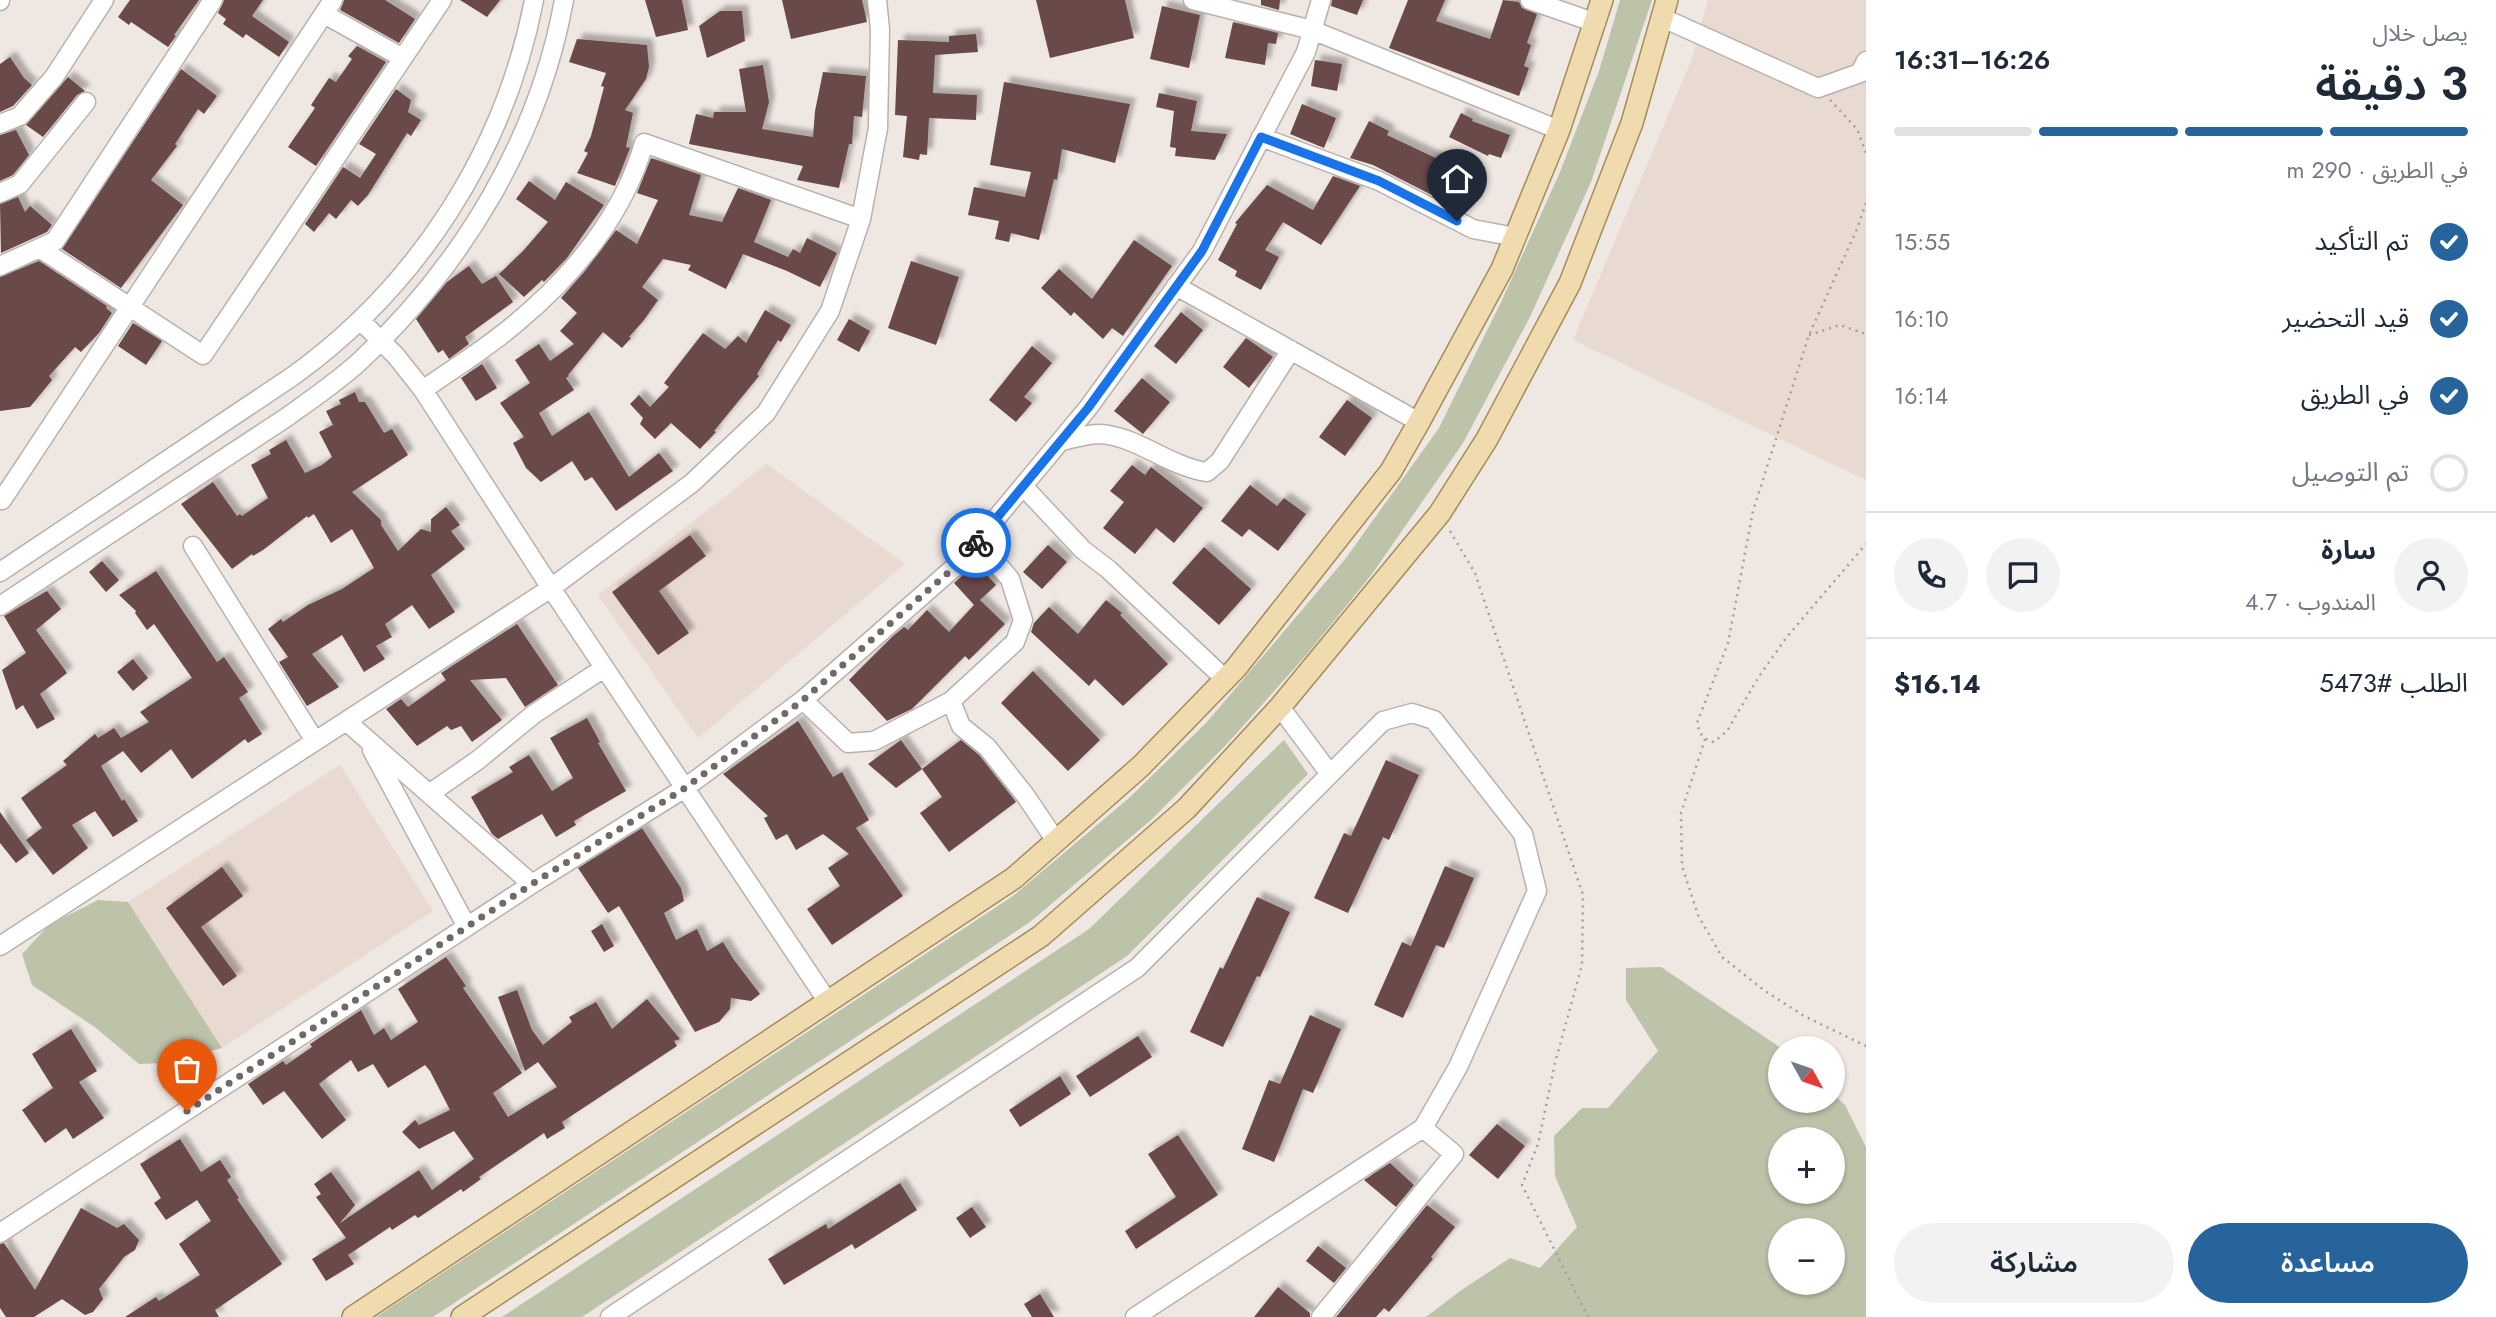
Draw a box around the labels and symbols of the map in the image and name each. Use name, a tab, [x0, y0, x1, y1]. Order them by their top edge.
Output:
pin	[1427, 149, 1487, 221]
courier	[941, 508, 1011, 578]
north arrow	[1768, 1036, 1844, 1113]
pin	[157, 1039, 217, 1111]

